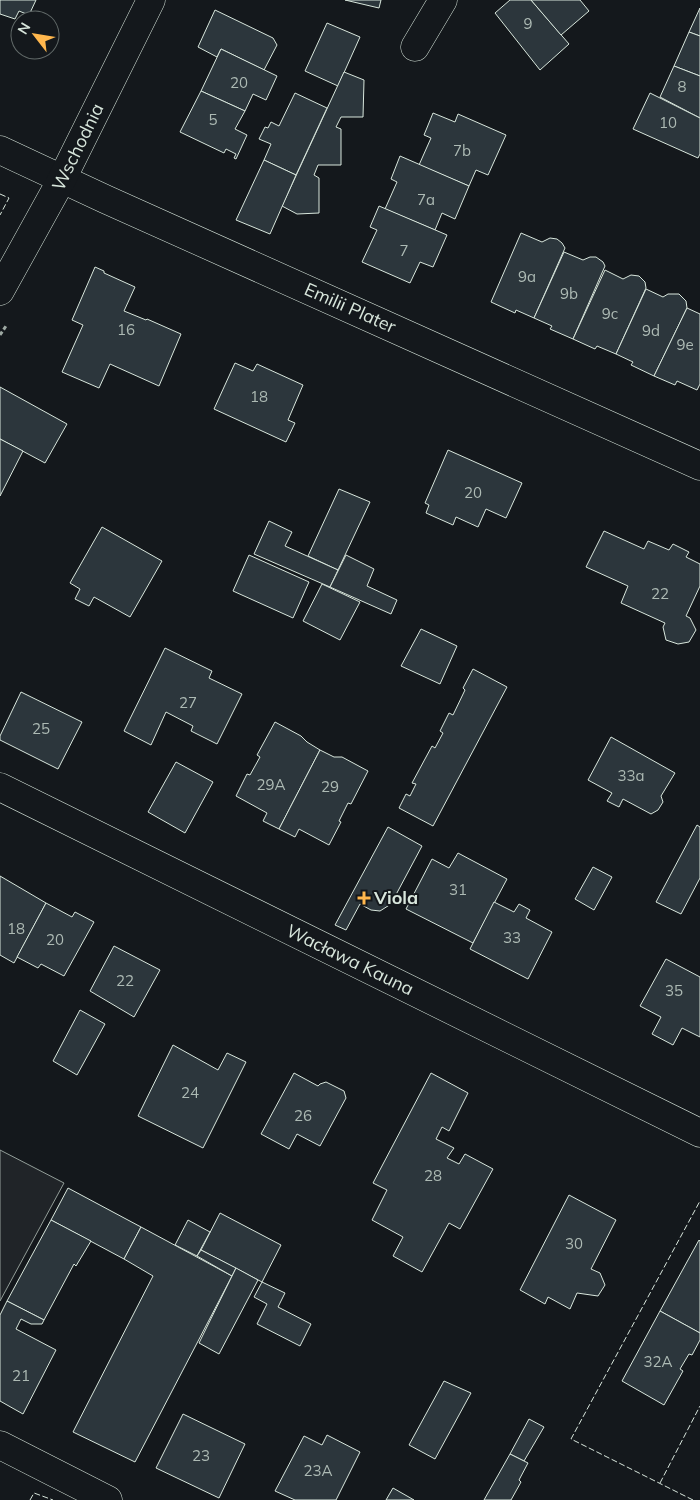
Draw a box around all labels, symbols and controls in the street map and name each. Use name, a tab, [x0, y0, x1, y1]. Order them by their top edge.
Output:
north arrow	[10, 10, 60, 60]
house number: 9	[523, 14, 533, 33]
text: N	[13, 19, 34, 37]
house number: 20	[230, 73, 248, 92]
house number: 8	[677, 77, 687, 96]
street label: Wschodnia	[47, 99, 109, 194]
house number: 5	[208, 110, 218, 129]
house number: 10	[659, 113, 677, 132]
house number: 7b	[453, 141, 471, 160]
house number: 7a	[417, 190, 435, 209]
house number: 7	[399, 241, 409, 260]
house number: 9a	[518, 267, 536, 286]
street label: Emilii Plater	[301, 277, 400, 338]
house number: 9b	[560, 284, 578, 303]
house number: 9c	[602, 304, 618, 323]
house number: 16	[117, 320, 135, 339]
house number: 9d	[642, 321, 660, 340]
house number: 9e	[676, 335, 694, 354]
house number: 18	[250, 387, 268, 406]
house number: 20	[464, 483, 482, 502]
house number: 22	[651, 584, 669, 603]
house number: 27	[179, 693, 197, 712]
house number: 25	[32, 719, 50, 738]
house number: 33a	[617, 766, 645, 785]
house number: 29A	[256, 775, 286, 794]
house number: 29	[321, 777, 339, 796]
house number: 31	[449, 880, 467, 899]
place label: Viola	[373, 886, 418, 909]
marker: Viola	[358, 892, 370, 904]
house number: 18	[7, 919, 25, 938]
street label: Wacława Kauna	[283, 919, 418, 1000]
house number: 33	[503, 928, 521, 947]
house number: 20	[46, 930, 64, 949]
house number: 22	[116, 971, 134, 990]
house number: 35	[665, 981, 683, 1000]
house number: 24	[181, 1083, 199, 1102]
house number: 26	[294, 1106, 312, 1125]
house number: 28	[424, 1166, 442, 1185]
house number: 30	[565, 1234, 583, 1253]
house number: 32A	[643, 1352, 673, 1371]
house number: 21	[12, 1366, 30, 1385]
house number: 23	[192, 1446, 210, 1465]
house number: 23A	[303, 1461, 333, 1480]

